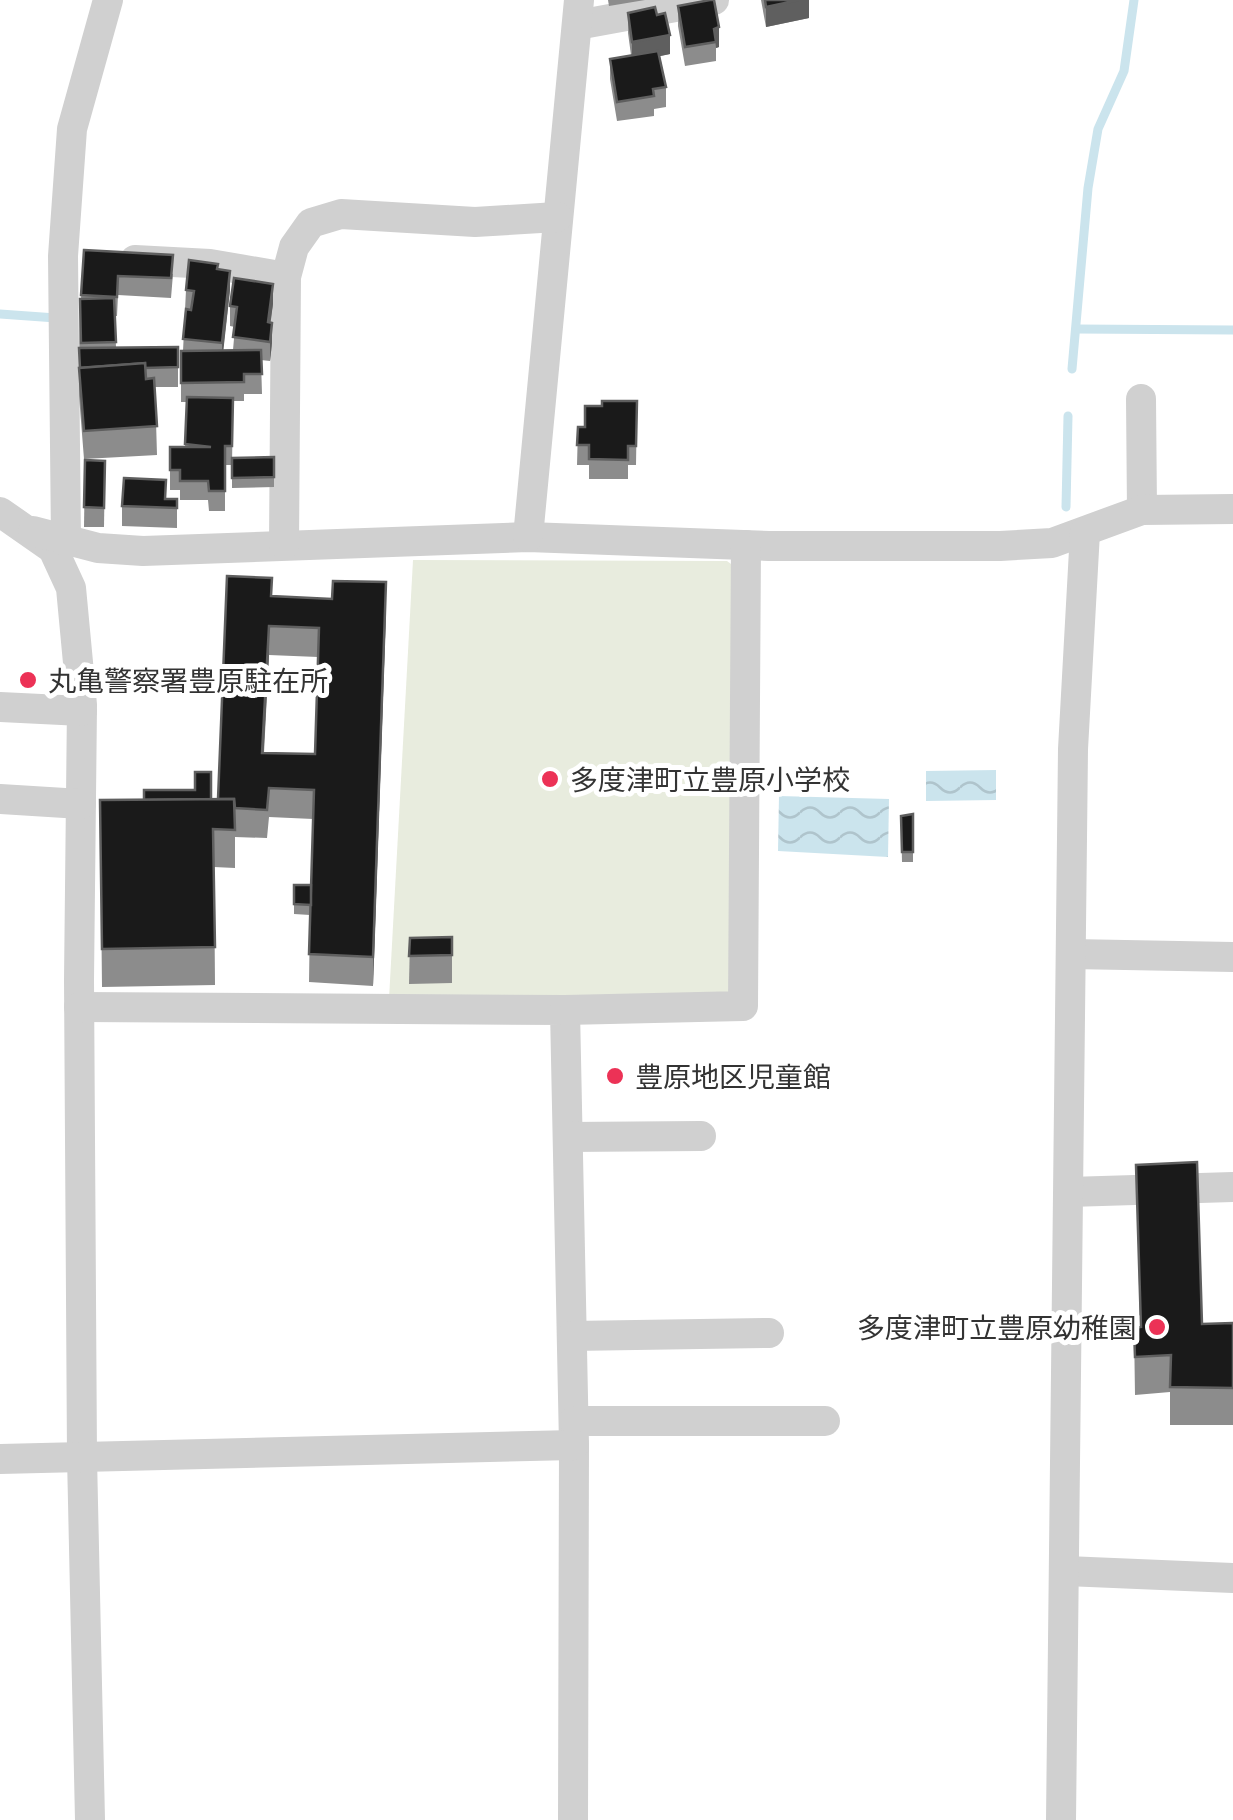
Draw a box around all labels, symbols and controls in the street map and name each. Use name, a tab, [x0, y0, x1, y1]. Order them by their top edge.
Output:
place label: 丸亀警察署豊原駐在所	[48, 662, 328, 699]
marker: 丸亀警察署豊原駐在所	[17, 669, 39, 691]
place label: 多度津町立豊原小学校	[570, 761, 850, 798]
marker: 多度津町立豊原小学校	[539, 768, 561, 790]
place label: 豊原地区児童館	[635, 1058, 831, 1095]
marker: 豊原地区児童館	[604, 1065, 626, 1087]
place label: 多度津町立豊原幼稚園	[857, 1309, 1137, 1346]
marker: 多度津町立豊原幼稚園	[1146, 1316, 1168, 1338]

